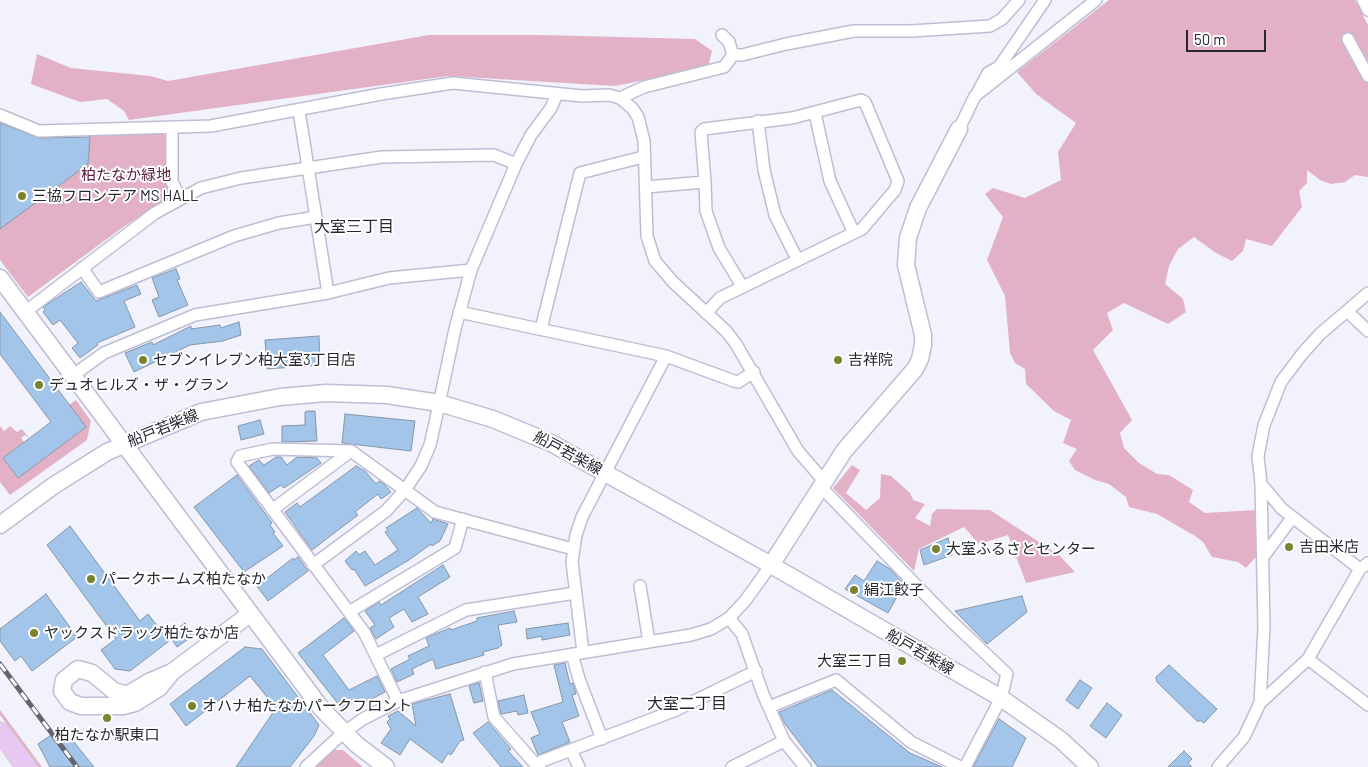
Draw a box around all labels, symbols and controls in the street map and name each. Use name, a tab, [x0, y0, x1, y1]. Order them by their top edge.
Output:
scale bar	[1188, 20, 1268, 52]
text: 50 m	[1194, 30, 1226, 48]
park label: 柏たなか緑地	[81, 166, 171, 184]
place label: 三協フロンテア MS HALL	[32, 187, 199, 205]
marker: 三協フロンテア MS HALL	[16, 190, 28, 202]
district label: 大室三丁目	[314, 217, 394, 237]
place label: セブンイレブン柏大室3丁目店	[153, 351, 356, 369]
place label: 吉祥院	[848, 351, 893, 369]
marker: セブンイレブン柏大室3丁目店	[137, 354, 149, 366]
marker: 吉祥院	[832, 354, 844, 366]
place label: デュオヒルズ・ザ・グラン	[49, 376, 229, 394]
marker: デュオヒルズ・ザ・グラン	[33, 379, 45, 391]
street label: 船戸若柴線	[125, 406, 201, 450]
street label: 船戸若柴線	[531, 427, 605, 479]
place label: 吉田米店	[1299, 538, 1359, 556]
place label: 大室ふるさとセンター	[946, 540, 1096, 558]
marker: 吉田米店	[1283, 541, 1295, 553]
marker: 大室ふるさとセンター	[930, 543, 942, 555]
place label: パークホームズ柏たなか	[101, 570, 266, 588]
marker: パークホームズ柏たなか	[85, 573, 97, 585]
place label: 絹江餃子	[864, 581, 924, 599]
marker: 絹江餃子	[848, 584, 860, 596]
place label: ヤックスドラッグ柏たなか店	[44, 624, 239, 642]
street label: 船戸若柴線	[883, 625, 957, 679]
marker: ヤックスドラッグ柏たなか店	[28, 627, 40, 639]
place label: 大室三丁目	[817, 652, 892, 670]
marker: 大室三丁目	[896, 655, 908, 667]
district label: 大室二丁目	[647, 694, 727, 714]
place label: オハナ柏たなかパークフロント	[202, 697, 412, 715]
marker: オハナ柏たなかパークフロント	[186, 700, 198, 712]
marker: 柏たなか駅東口	[101, 712, 113, 724]
place label: 柏たなか駅東口	[55, 726, 159, 744]

